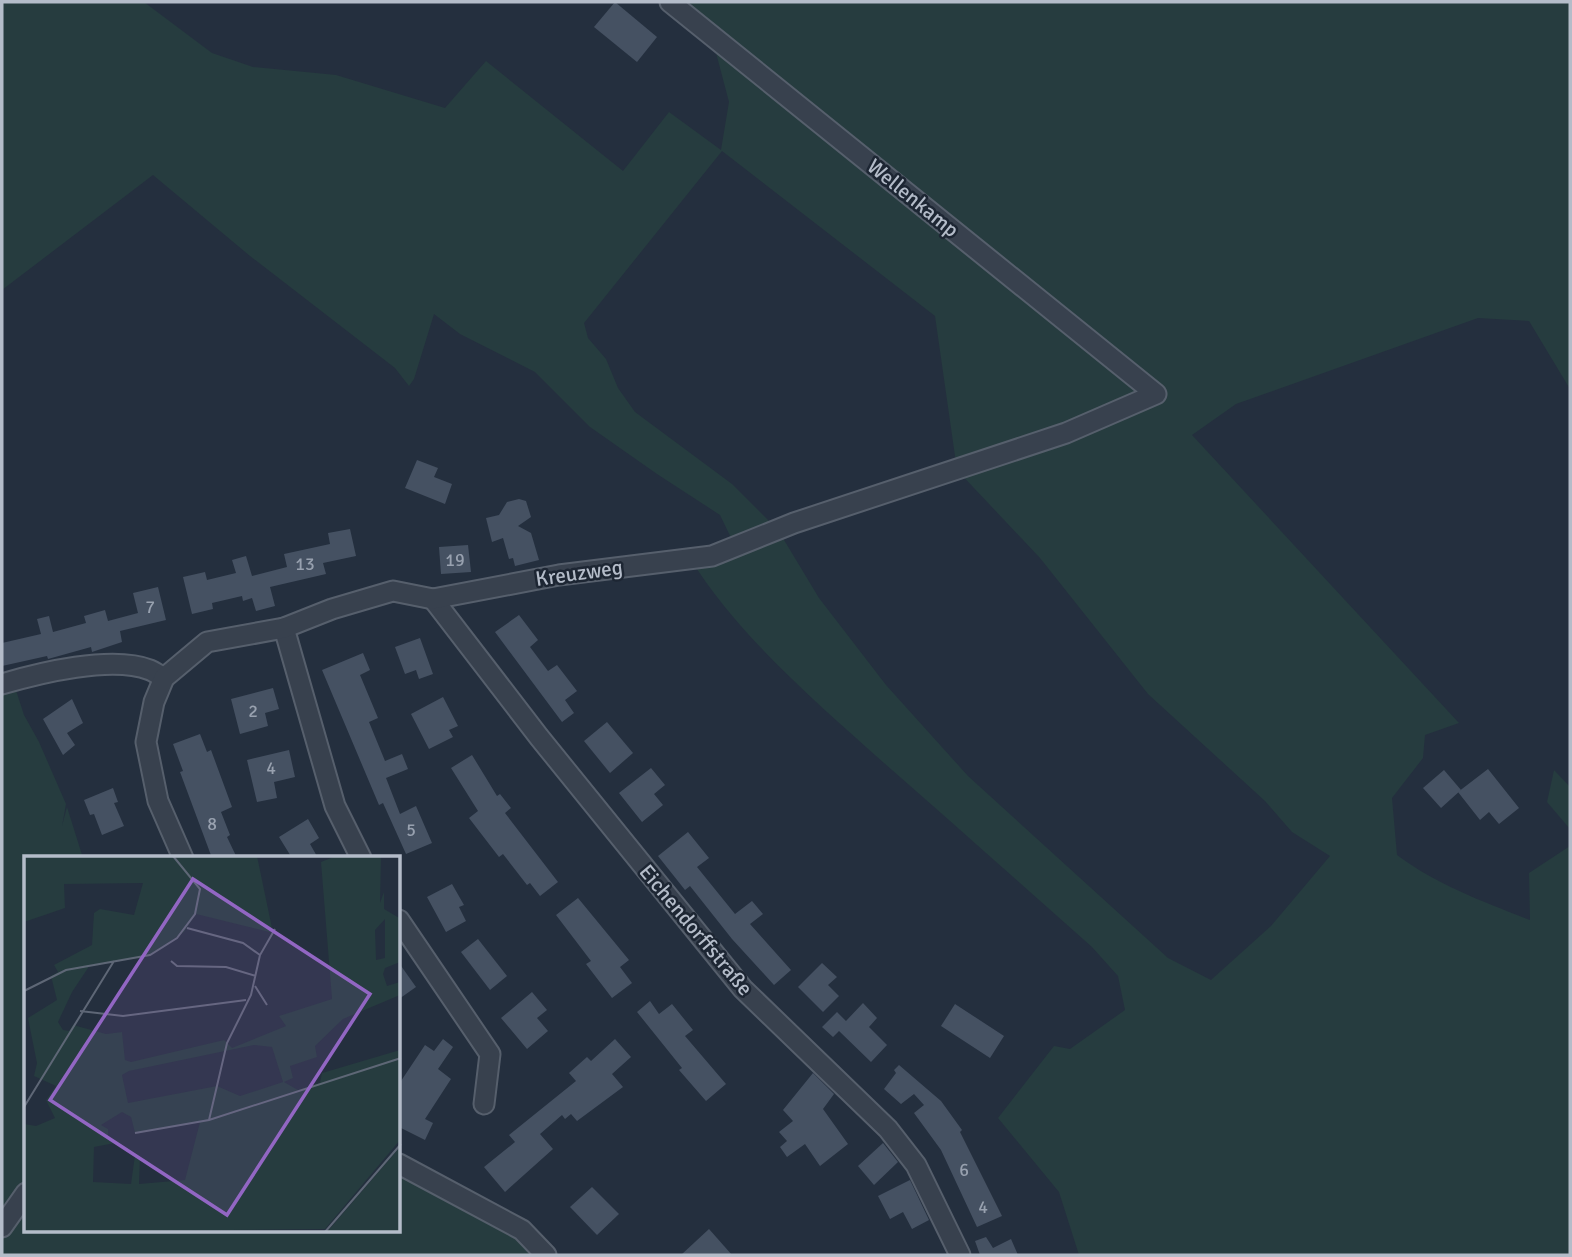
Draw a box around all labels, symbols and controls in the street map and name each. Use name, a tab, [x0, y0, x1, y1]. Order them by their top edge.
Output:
street label: Wellenkamp	[862, 153, 964, 243]
house number: 19	[445, 549, 465, 571]
house number: 13	[295, 553, 315, 575]
street label: Kreuzweg	[534, 554, 624, 592]
house number: 7	[145, 596, 155, 618]
house number: 2	[248, 700, 258, 722]
house number: 4	[266, 757, 276, 779]
house number: 8	[207, 813, 217, 835]
house number: 5	[406, 819, 416, 841]
inset map	[24, 856, 401, 1232]
street label: Eichendorffstraße	[634, 859, 758, 1001]
house number: 6	[959, 1159, 969, 1181]
house number: 4	[978, 1196, 988, 1218]

